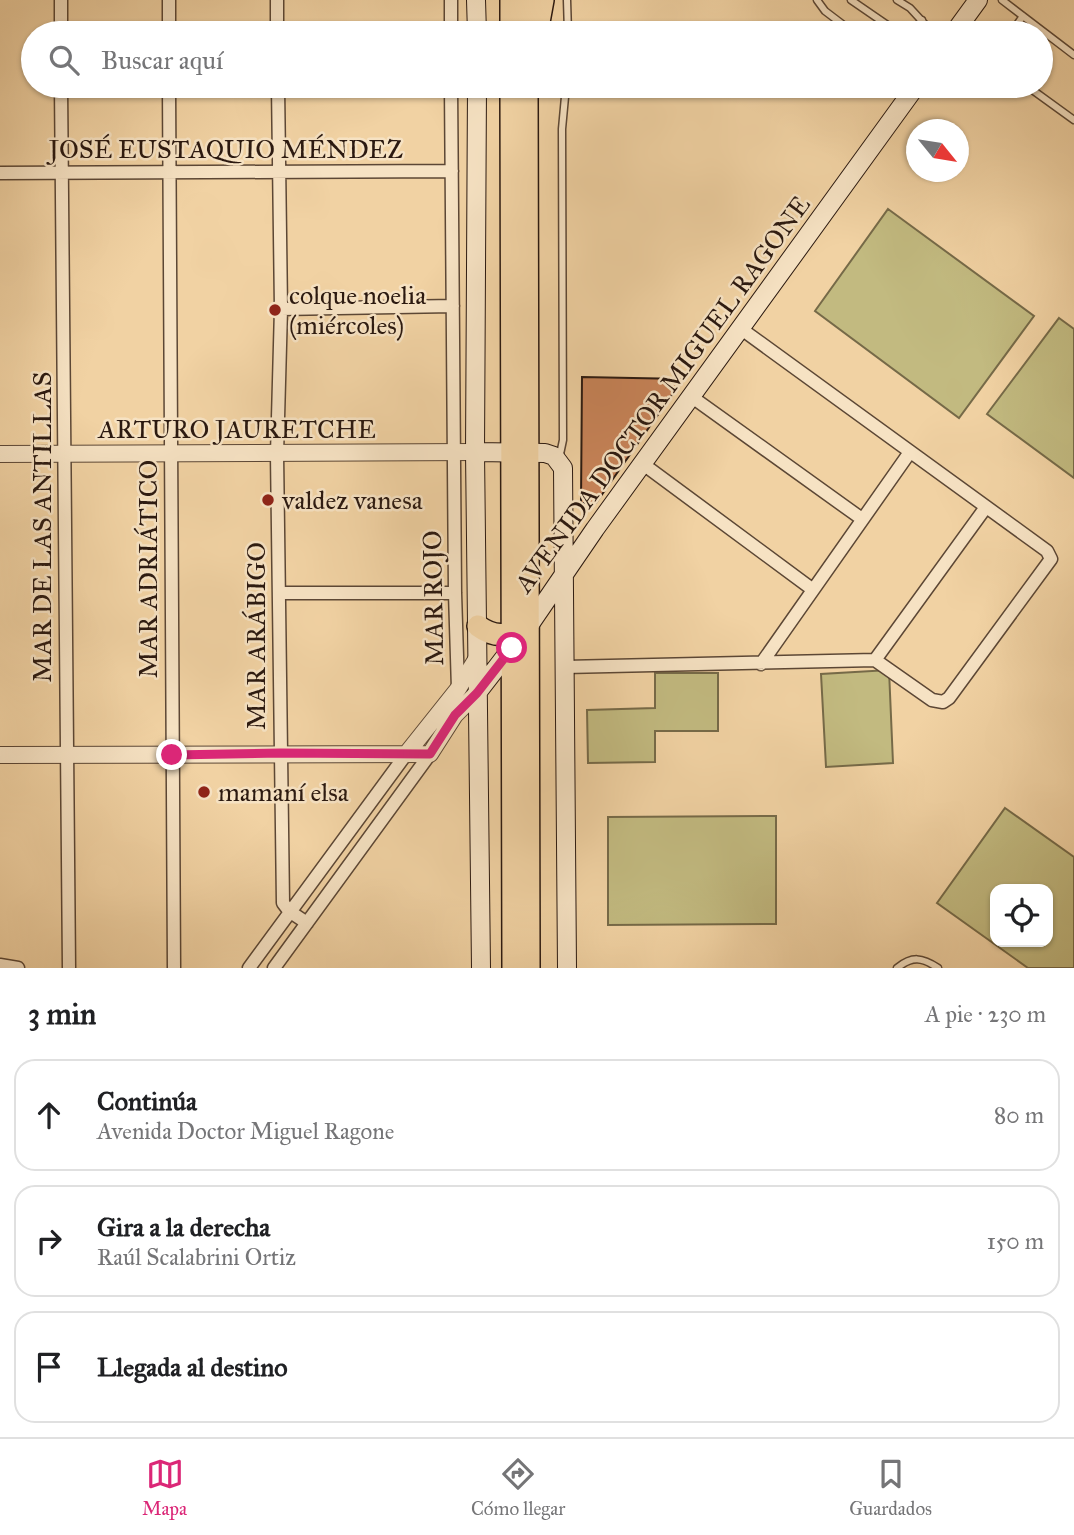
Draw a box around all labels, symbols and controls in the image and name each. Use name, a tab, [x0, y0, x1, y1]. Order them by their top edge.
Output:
search box	[21, 21, 1053, 98]
icon: search	[45, 41, 83, 79]
text: Buscar aquí	[101, 44, 223, 76]
north arrow	[906, 119, 969, 182]
street label: JOSÉ EUSTAQUIO MÉNDEZ	[46, 133, 403, 165]
street label: AVENIDA DOCTOR MIGUEL RAGONE	[507, 189, 817, 599]
place label: colque noelia (miércoles)	[289, 279, 426, 341]
marker: colque noelia (miércoles)	[267, 302, 283, 318]
street label: MAR DE LAS ANTILLAS	[26, 372, 58, 682]
street label: ARTURO JAURETCHE	[97, 413, 376, 445]
street label: MAR ADRIÁTICO	[132, 460, 164, 678]
place label: valdez vanesa	[281, 484, 423, 516]
marker: valdez vanesa	[260, 492, 276, 508]
street label: MAR ROJO	[416, 530, 450, 666]
street label: MAR ARÁBIGO	[240, 542, 272, 730]
route start	[496, 632, 527, 663]
route end	[156, 739, 187, 770]
place label: mamaní elsa	[218, 776, 349, 808]
marker: mamaní elsa	[196, 784, 212, 800]
map controls	[990, 884, 1053, 947]
button: locate	[990, 884, 1053, 947]
text: 3 min	[28, 996, 96, 1032]
text: A pie · 230 m	[925, 1000, 1046, 1028]
text: Continúa	[97, 1085, 197, 1117]
icon: ahead	[30, 1096, 68, 1134]
text: 80 m	[994, 1101, 1044, 1129]
text: Avenida Doctor Miguel Ragone	[97, 1117, 394, 1145]
text: Gira a la derecha	[97, 1211, 270, 1243]
icon: right	[30, 1222, 68, 1260]
text: 150 m	[987, 1227, 1044, 1255]
text: Raúl Scalabrini Ortiz	[97, 1243, 296, 1271]
icon: arrive	[30, 1348, 68, 1386]
text: Llegada al destino	[97, 1351, 288, 1383]
tab: Mapa	[142, 1455, 187, 1520]
tab: Cómo llegar	[471, 1455, 565, 1520]
tab: Guardados	[849, 1455, 932, 1520]

